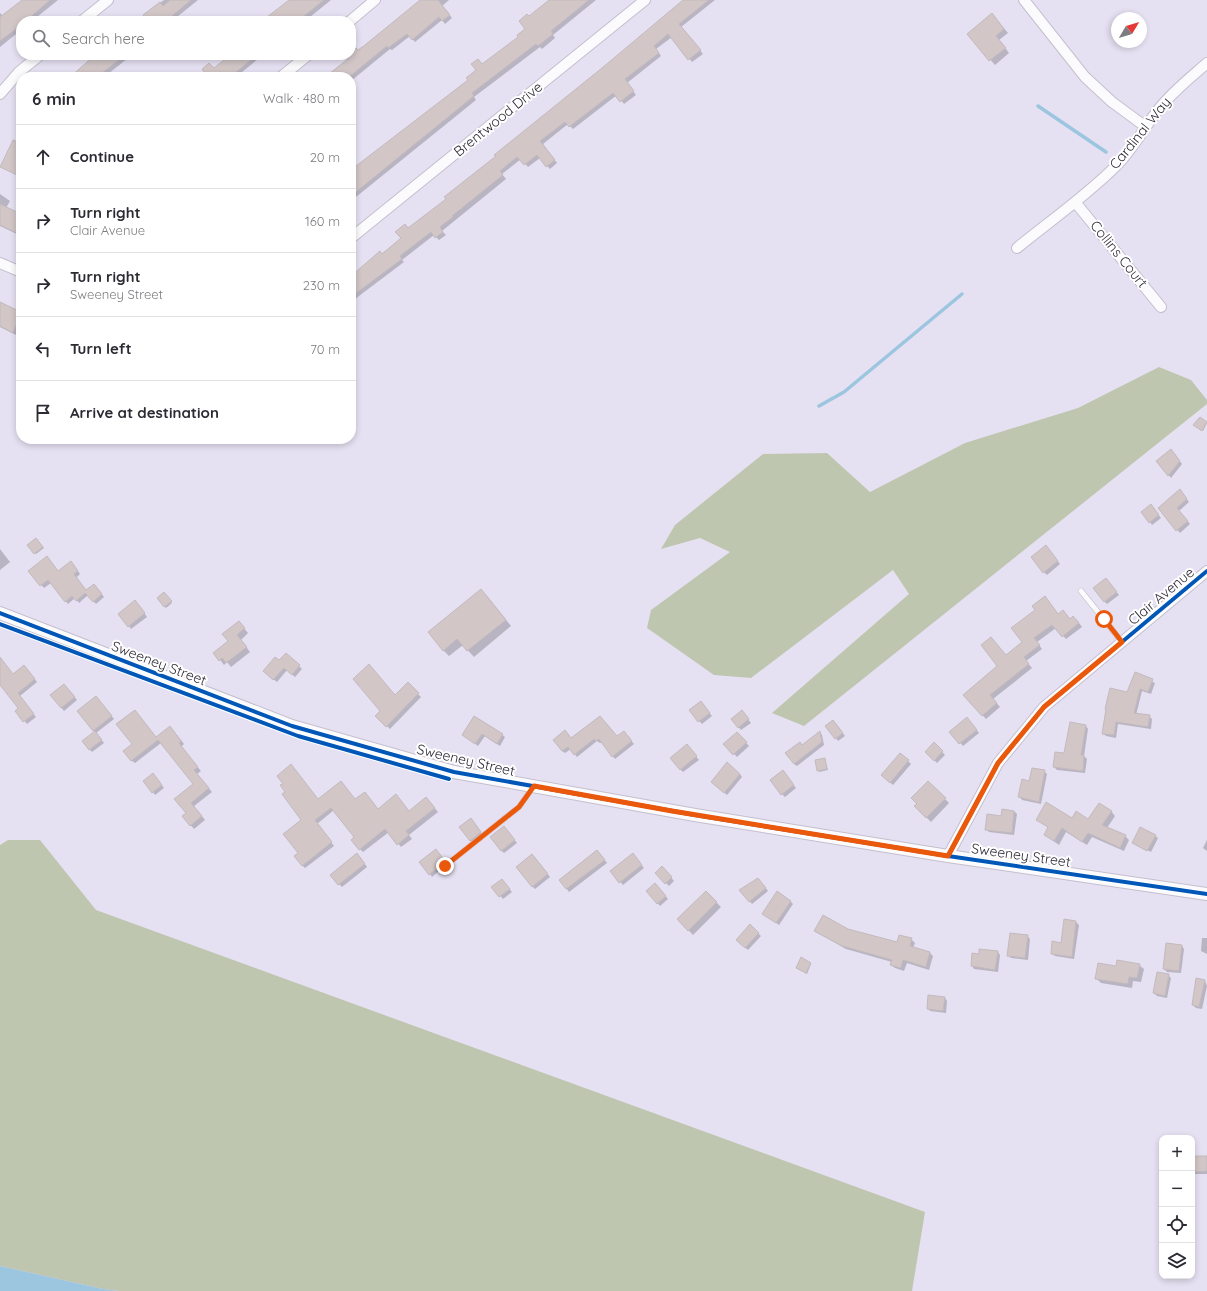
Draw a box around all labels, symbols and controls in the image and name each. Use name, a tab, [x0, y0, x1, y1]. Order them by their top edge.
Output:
north arrow	[1111, 12, 1147, 48]
search box	[16, 16, 356, 60]
icon: search	[30, 27, 52, 49]
text: Search here	[62, 29, 145, 48]
street label: Brentwood Drive	[450, 78, 546, 160]
text: 6 min	[32, 88, 76, 109]
text: Walk · 480 m	[263, 90, 340, 106]
street label: Cardinal Way	[1105, 93, 1175, 173]
icon: ahead	[32, 146, 54, 168]
text: Continue	[70, 147, 134, 166]
text: 20 m	[310, 149, 340, 165]
text: Turn right	[70, 203, 141, 222]
icon: right	[32, 210, 54, 232]
text: 160 m	[305, 213, 340, 229]
street label: Collins Court	[1086, 217, 1152, 291]
text: Clair Avenue	[70, 222, 145, 238]
text: Turn right	[70, 267, 141, 286]
icon: right	[32, 274, 54, 296]
text: 230 m	[303, 277, 340, 293]
text: Sweeney Street	[70, 286, 163, 302]
icon: left	[32, 338, 54, 360]
text: Turn left	[70, 339, 132, 358]
text: 70 m	[310, 341, 340, 357]
icon: arrive	[32, 402, 54, 424]
text: Arrive at destination	[70, 403, 219, 422]
street label: Clair Avenue	[1124, 563, 1198, 629]
route start	[1095, 610, 1113, 628]
street label: Sweeney Street	[109, 637, 209, 689]
street label: Sweeney Street	[415, 740, 517, 780]
street label: Sweeney Street	[970, 839, 1072, 871]
route end	[436, 857, 454, 875]
map controls	[1159, 1135, 1195, 1279]
button: +	[1159, 1135, 1195, 1171]
button: −	[1159, 1171, 1195, 1207]
button: locate	[1159, 1207, 1195, 1243]
button: layers	[1159, 1243, 1195, 1279]

